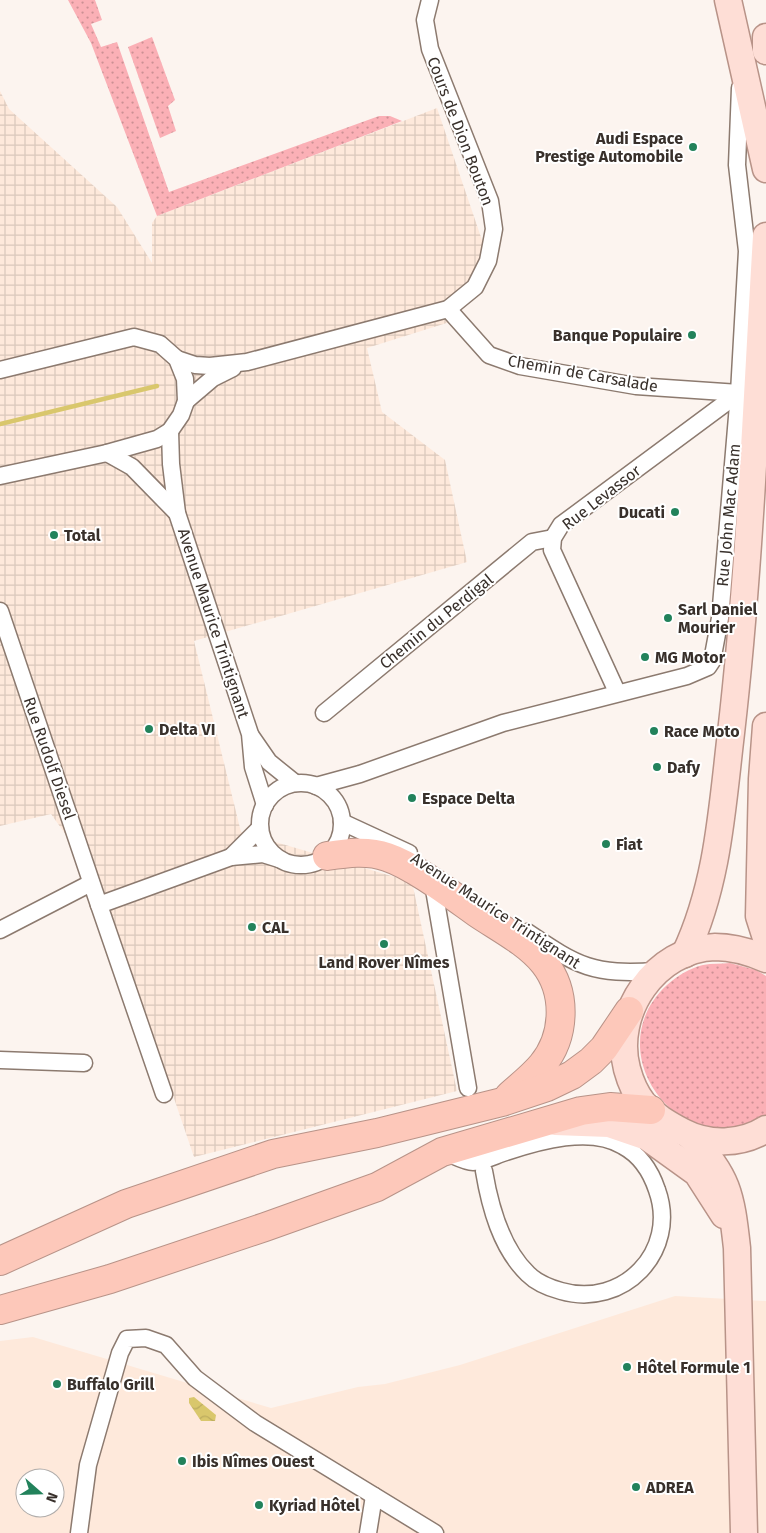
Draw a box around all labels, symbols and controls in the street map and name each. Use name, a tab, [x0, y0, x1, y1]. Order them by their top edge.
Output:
street label: Cours de Dion Bouton	[423, 54, 498, 208]
place label: Audi Espace Prestige Automobile	[535, 129, 683, 166]
marker: Audi Espace Prestige Automobile	[687, 141, 699, 153]
place label: Banque Populaire	[553, 326, 682, 345]
marker: Banque Populaire	[686, 329, 698, 341]
street label: Chemin de Carsalade	[506, 351, 659, 396]
street label: Rue John Mac Adam	[713, 443, 744, 587]
street label: Rue Levassor	[558, 460, 645, 534]
place label: Ducati	[618, 503, 665, 522]
marker: Ducati	[669, 506, 681, 518]
place label: Total	[64, 526, 101, 545]
street label: Avenue Maurice Trintignant	[174, 526, 253, 721]
marker: Total	[48, 529, 60, 541]
street label: Chemin du Perdigal	[376, 570, 497, 673]
place label: Sarl Daniel Mourier	[678, 600, 757, 637]
marker: Sarl Daniel Mourier	[662, 612, 674, 624]
place label: MG Motor	[655, 648, 726, 667]
marker: MG Motor	[639, 651, 651, 663]
street label: Rue Rudolf Diesel	[20, 694, 80, 822]
place label: Delta VI	[159, 720, 215, 739]
place label: Race Moto	[664, 722, 740, 741]
marker: Delta VI	[143, 723, 155, 735]
marker: Race Moto	[648, 725, 660, 737]
place label: Dafy	[667, 758, 701, 777]
marker: Dafy	[651, 761, 663, 773]
place label: Espace Delta	[422, 789, 515, 808]
marker: Espace Delta	[406, 792, 418, 804]
place label: Fiat	[616, 835, 644, 854]
marker: Fiat	[600, 838, 612, 850]
street label: Avenue Maurice Trintignant	[407, 848, 584, 973]
place label: CAL	[262, 918, 289, 937]
marker: CAL	[246, 921, 258, 933]
marker: Land Rover Nîmes	[378, 938, 390, 950]
place label: Land Rover Nîmes	[319, 953, 450, 972]
place label: Hôtel Formule 1	[637, 1358, 751, 1377]
marker: Hôtel Formule 1	[621, 1361, 633, 1373]
place label: Buffalo Grill	[67, 1375, 154, 1394]
marker: Buffalo Grill	[51, 1378, 63, 1390]
place label: Ibis Nîmes Ouest	[192, 1452, 315, 1471]
marker: Ibis Nîmes Ouest	[176, 1455, 188, 1467]
north arrow	[15, 1468, 65, 1518]
place label: ADREA	[645, 1478, 694, 1497]
marker: ADREA	[630, 1481, 642, 1493]
text: N	[42, 1490, 61, 1505]
place label: Kyriad Hôtel	[269, 1496, 360, 1515]
marker: Kyriad Hôtel	[253, 1499, 265, 1511]

